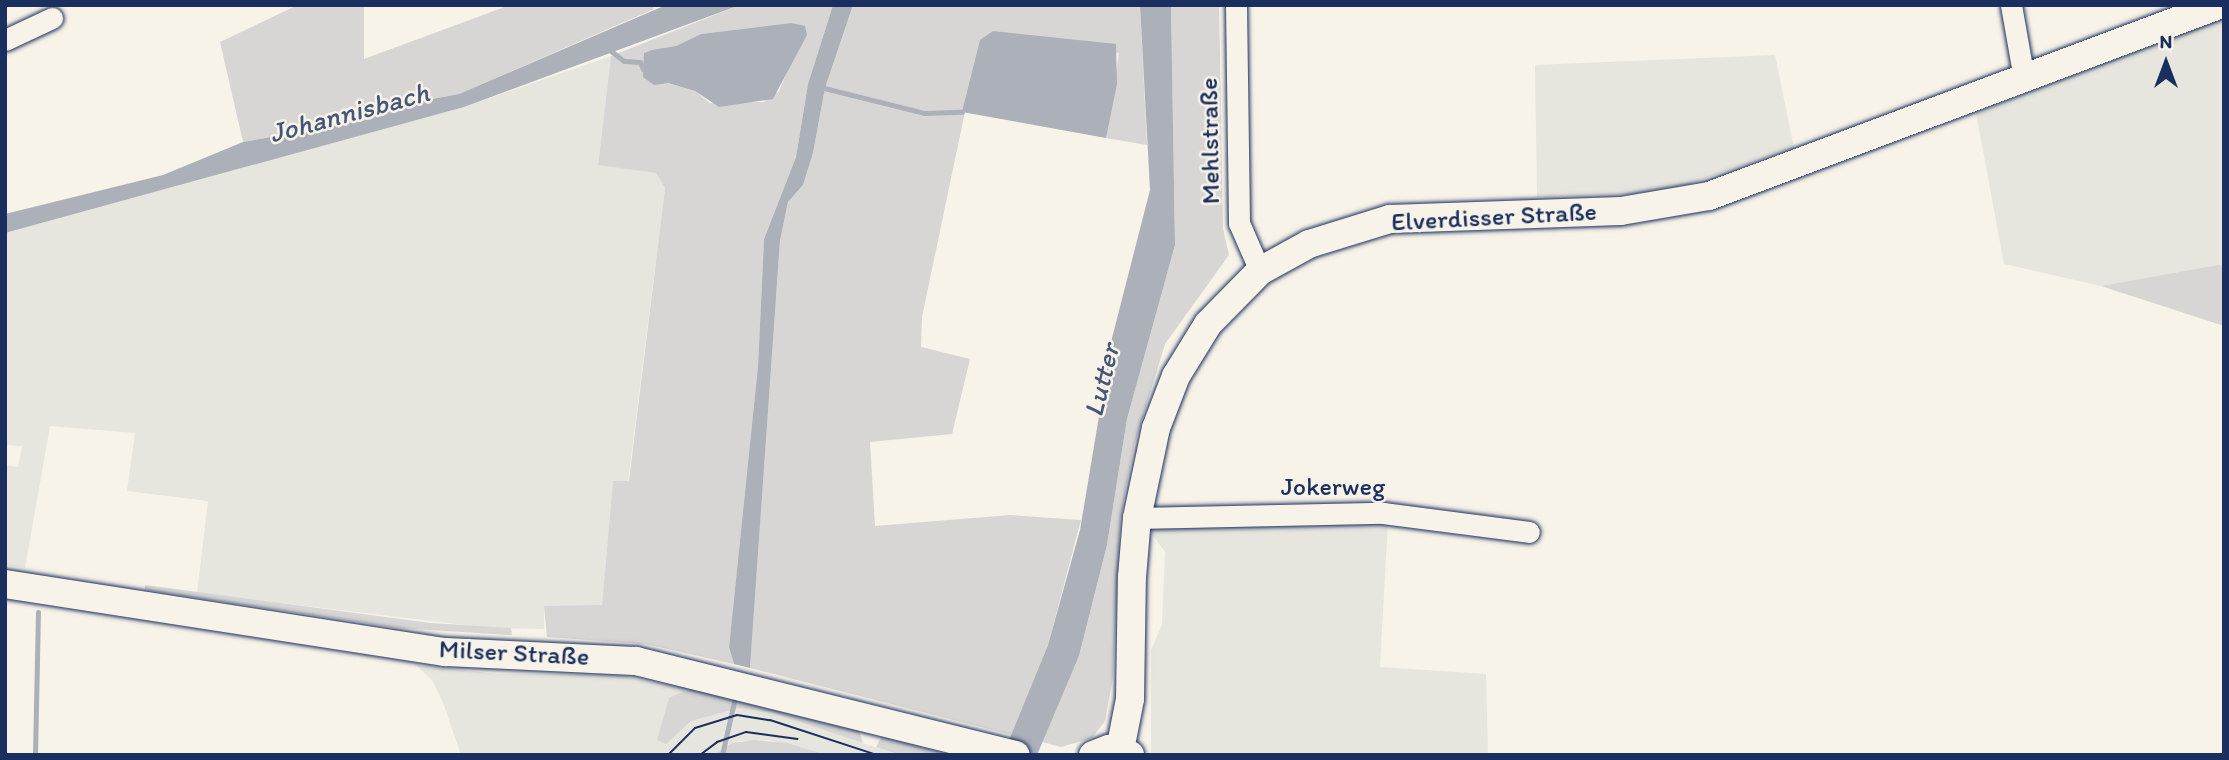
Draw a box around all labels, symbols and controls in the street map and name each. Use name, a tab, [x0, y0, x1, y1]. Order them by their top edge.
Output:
north arrow	[2131, 28, 2201, 98]
text: N	[2160, 30, 2172, 53]
water label: Johannisbach	[265, 75, 433, 149]
street label: Mehlstraße	[1193, 77, 1227, 205]
street label: Elverdisser Straße	[1391, 196, 1597, 238]
water label: Lutter	[1076, 340, 1126, 420]
street label: Jokerweg	[1281, 471, 1385, 503]
street label: Milser Straße	[438, 633, 590, 673]

